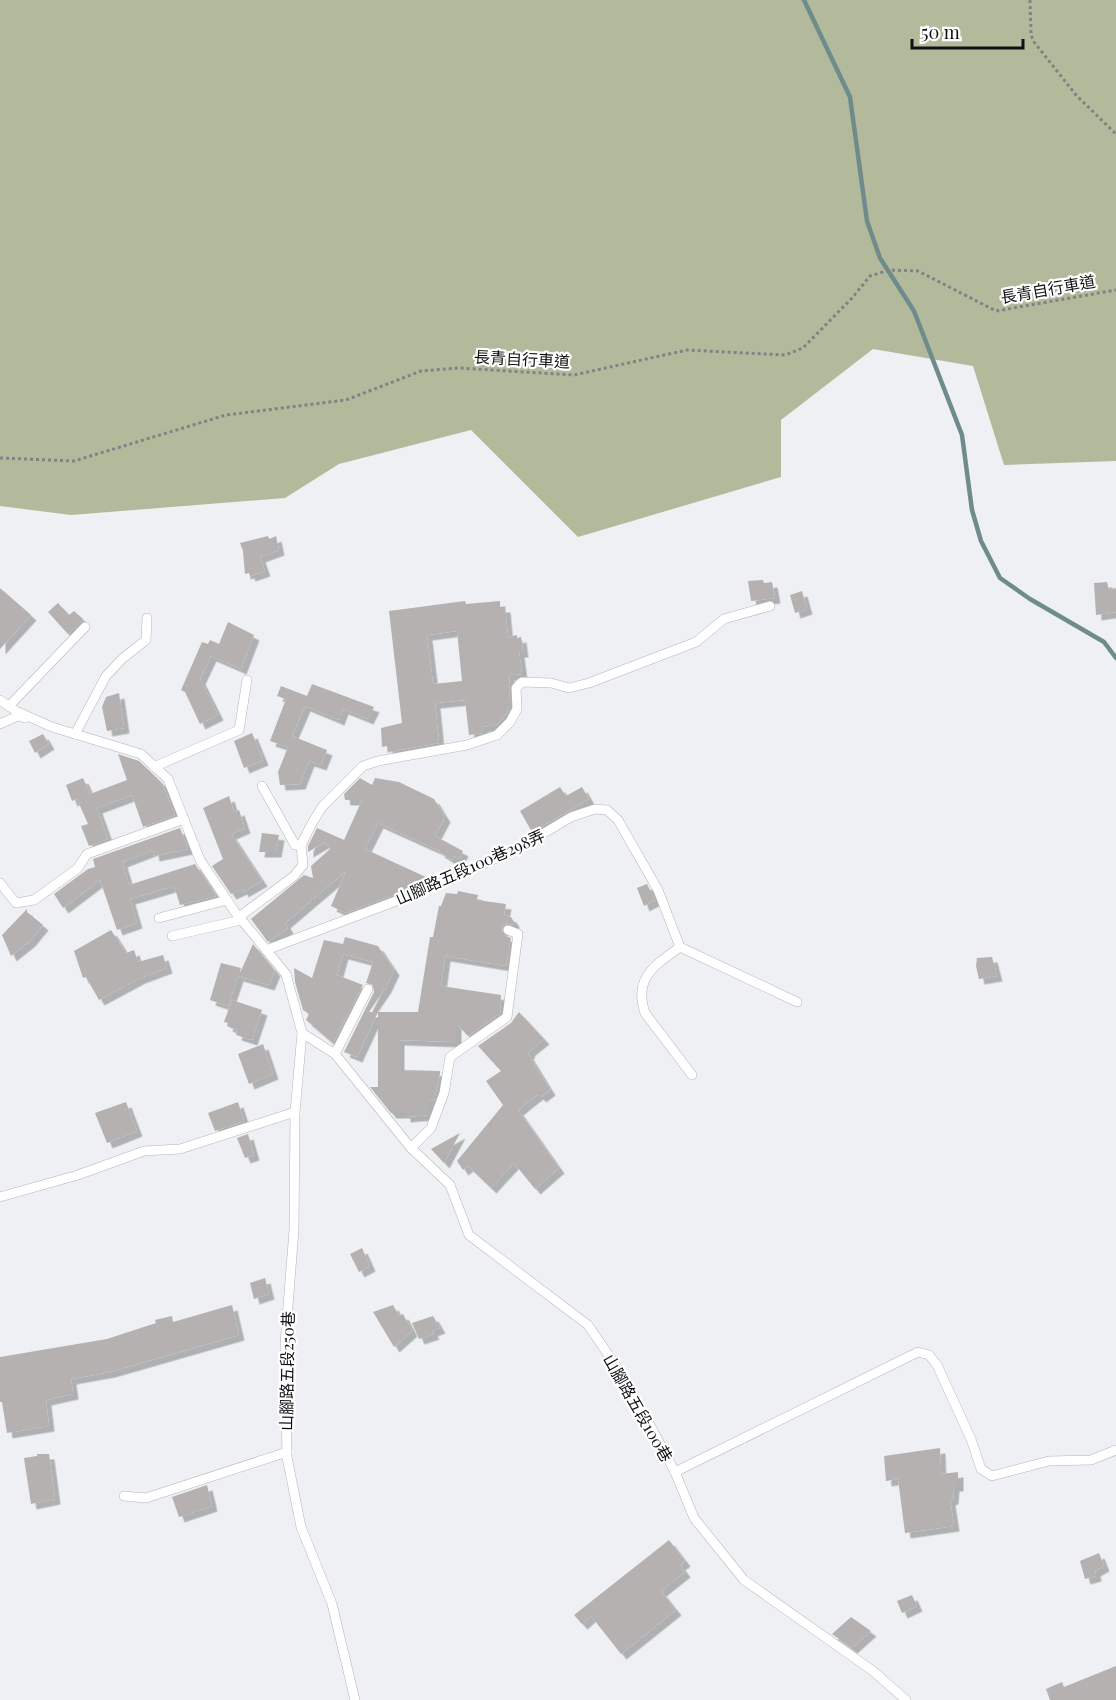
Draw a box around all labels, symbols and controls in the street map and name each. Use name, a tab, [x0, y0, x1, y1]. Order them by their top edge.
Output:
scale bar	[912, 12, 1023, 50]
text: 50 m	[921, 20, 960, 44]
street label: 長青自行車道	[999, 270, 1097, 307]
street label: 長青自行車道	[474, 346, 571, 371]
street label: 山腳路五段100巷298弄	[392, 824, 548, 909]
street label: 山腳路五段250巷	[275, 1311, 298, 1431]
street label: 山腳路五段100巷	[599, 1350, 678, 1465]

